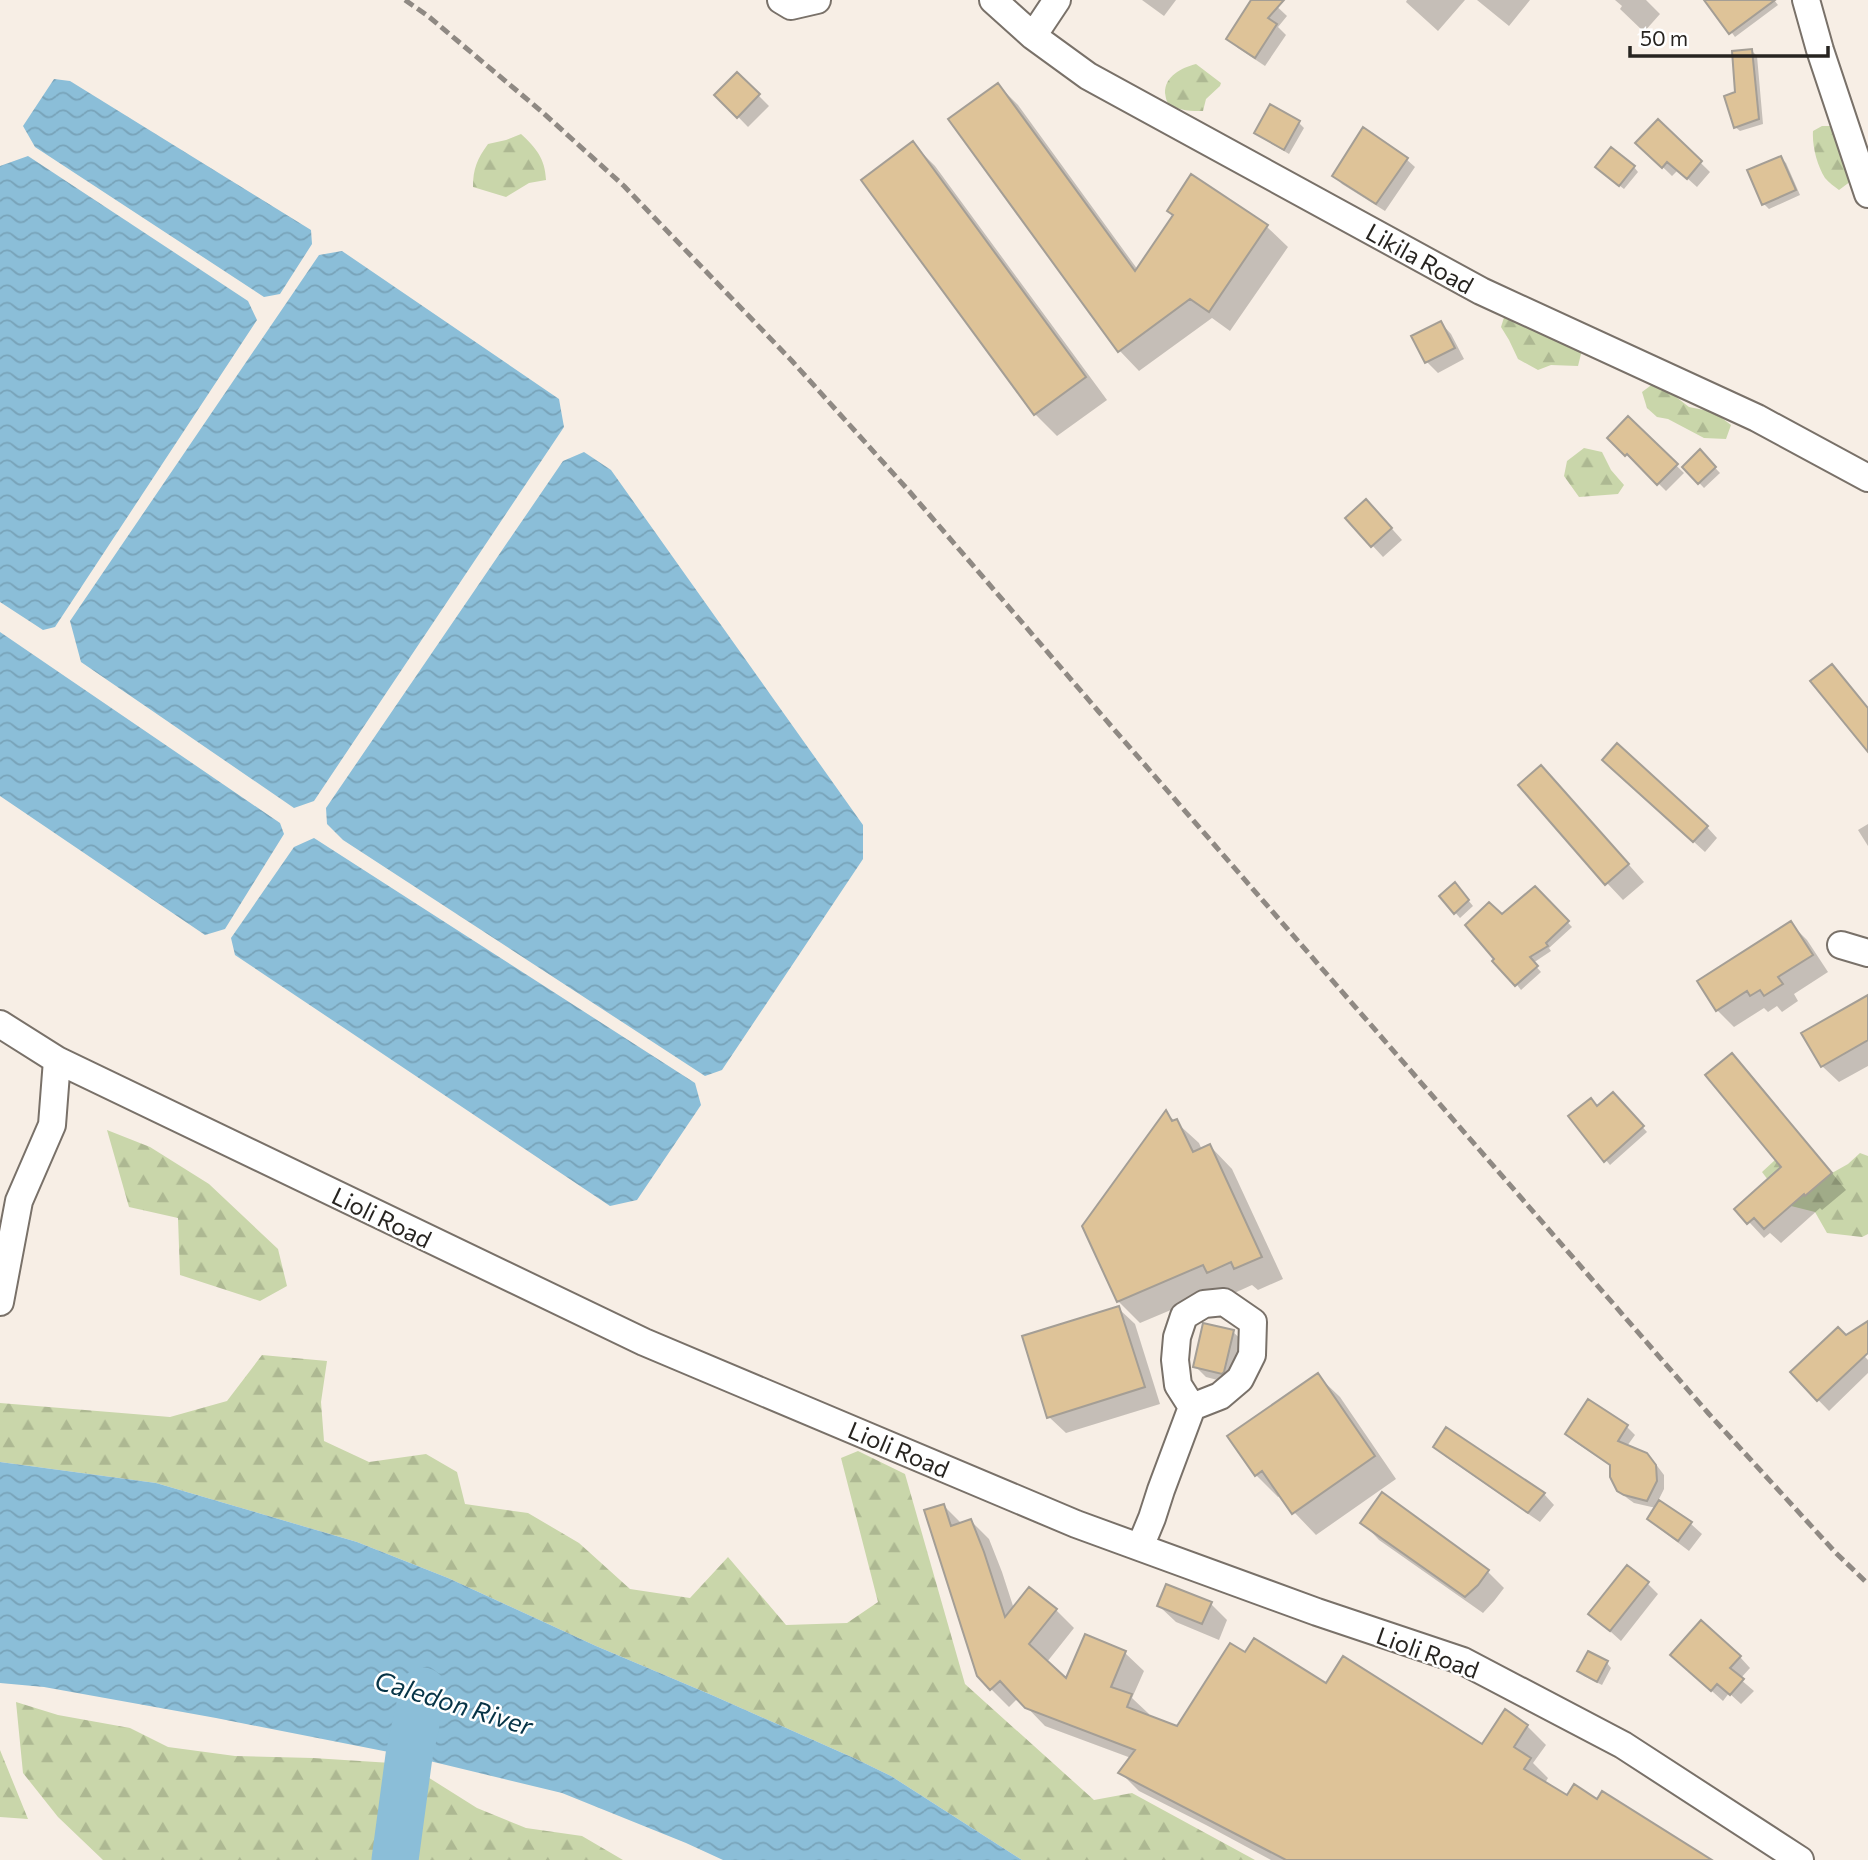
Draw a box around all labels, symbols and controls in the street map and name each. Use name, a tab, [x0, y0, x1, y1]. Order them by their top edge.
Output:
scale bar	[1630, 14, 1828, 58]
text: 50 m	[1640, 25, 1688, 50]
street label: Likila Road	[1361, 217, 1479, 299]
street label: Lioli Road	[327, 1180, 437, 1254]
street label: Lioli Road	[844, 1415, 954, 1483]
street label: Lioli Road	[1373, 1620, 1483, 1684]
water label: Caledon River	[371, 1663, 538, 1741]

